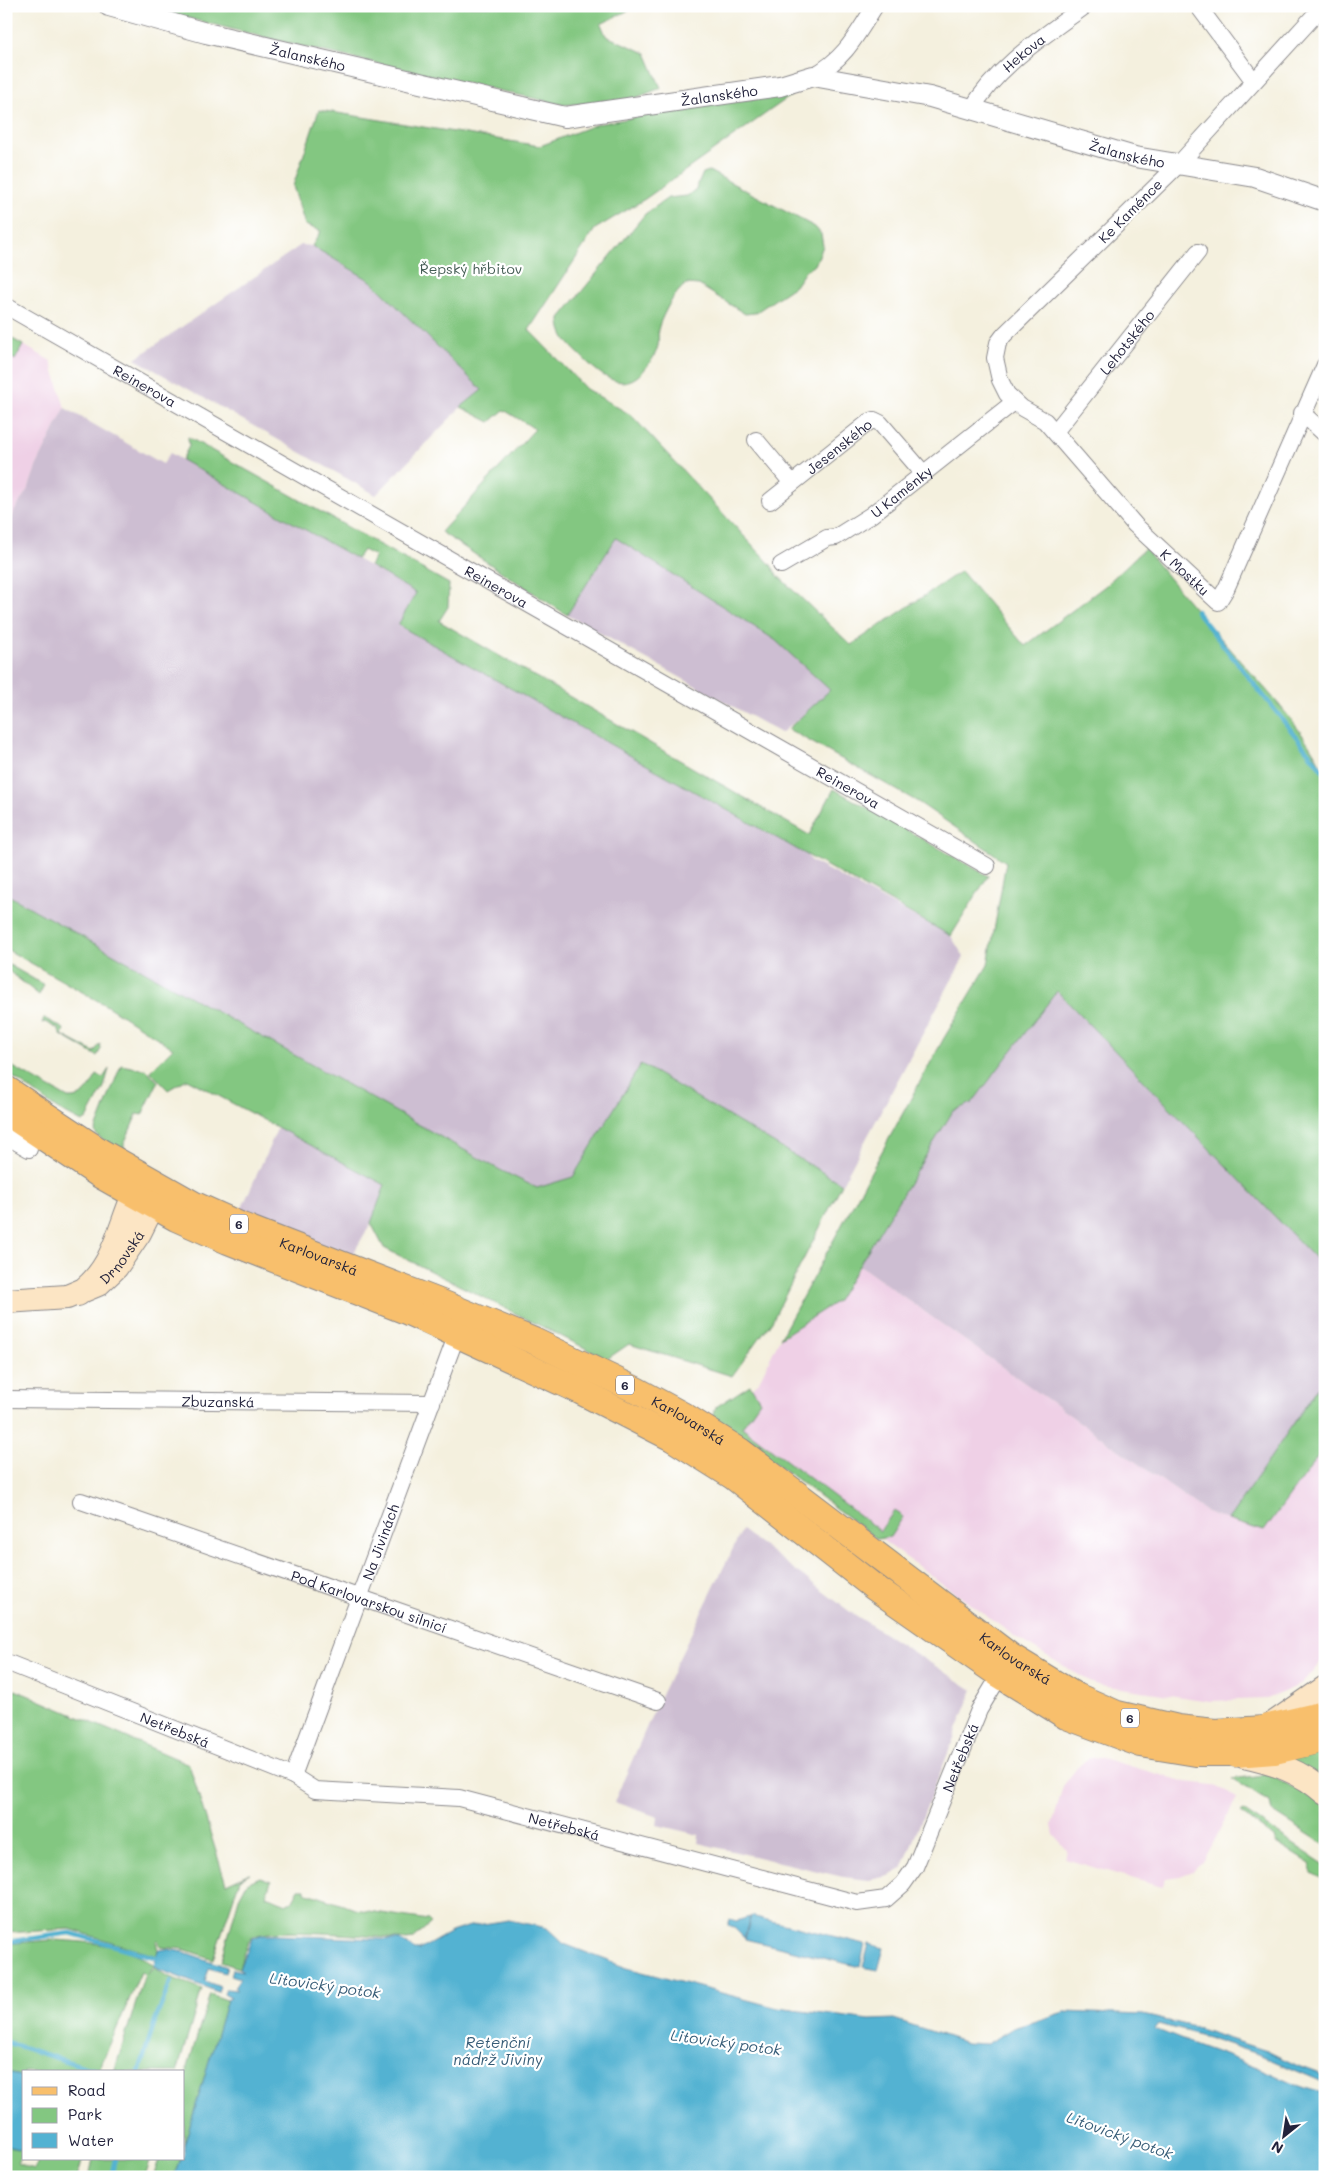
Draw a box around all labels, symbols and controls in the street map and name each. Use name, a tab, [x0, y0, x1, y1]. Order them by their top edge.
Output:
street label: Hekova	[998, 29, 1049, 76]
street label: Žalanského	[268, 39, 347, 75]
street label: Žalanského	[679, 80, 759, 110]
street label: Žalanského	[1087, 135, 1166, 171]
street label: Ke Kaménce	[1094, 175, 1166, 247]
park label: Řepský hřbitov	[420, 259, 522, 278]
street label: Lehotského	[1095, 306, 1158, 378]
street label: Reinerova	[110, 360, 180, 411]
street label: Jesenského	[802, 414, 875, 478]
street label: U Kaménky	[866, 461, 936, 521]
street label: K Mostku	[1157, 544, 1214, 599]
street label: Reinerova	[462, 561, 532, 612]
street label: Reinerova	[813, 761, 883, 812]
road number: 6	[230, 1214, 248, 1234]
street label: Drnovská	[95, 1226, 148, 1288]
street label: Karlovarská	[277, 1232, 361, 1279]
road number: 6	[616, 1376, 634, 1394]
street label: Zbuzanská	[181, 1391, 255, 1411]
street label: Karlovarská	[649, 1391, 729, 1449]
street label: Na Jivinách	[357, 1501, 403, 1582]
street label: Pod Karlovarskou silnicí	[289, 1565, 450, 1637]
street label: Karlovarská	[976, 1627, 1055, 1689]
street label: Netřebská	[138, 1707, 212, 1751]
road number: 6	[1121, 1709, 1139, 1728]
street label: Netřebská	[937, 1720, 982, 1795]
street label: Netřebská	[527, 1807, 602, 1844]
water label: Litovický potok	[268, 1967, 383, 2003]
water label: Litovický potok	[669, 2024, 784, 2060]
water label: Retenční nádrž Jiviny	[453, 2032, 543, 2069]
legend	[22, 2070, 185, 2160]
text: Road	[68, 2080, 105, 2100]
text: Park	[68, 2104, 102, 2124]
water label: Litovický potok	[1064, 2107, 1177, 2164]
north arrow	[1258, 2110, 1308, 2160]
text: Water	[68, 2130, 114, 2150]
text: N	[1268, 2137, 1287, 2159]

